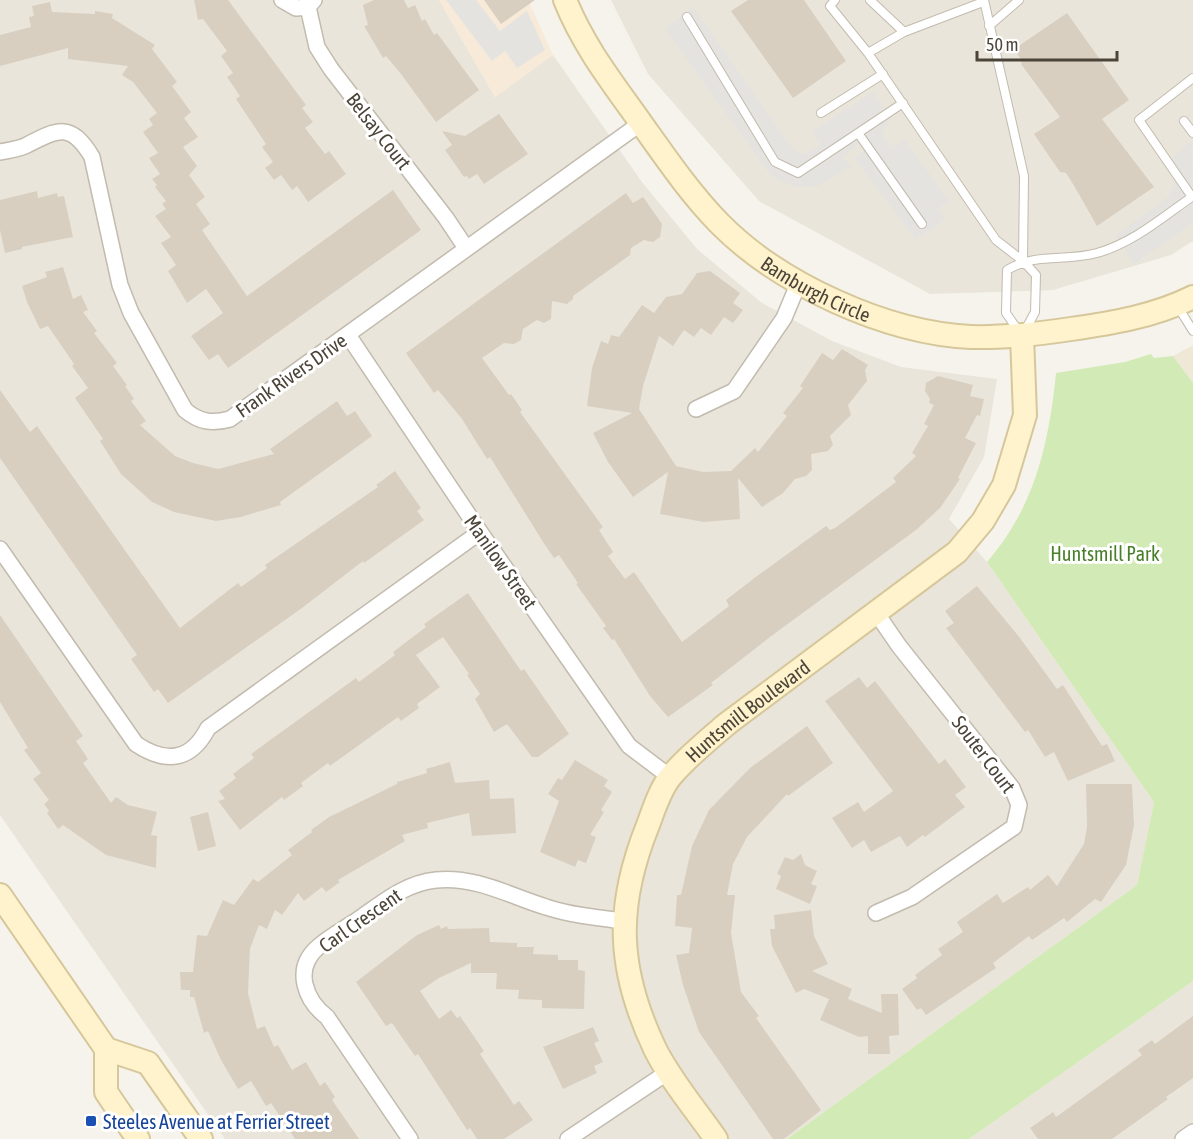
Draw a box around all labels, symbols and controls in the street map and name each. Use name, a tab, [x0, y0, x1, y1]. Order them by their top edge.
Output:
scale bar	[977, 24, 1116, 62]
text: 50 m	[986, 34, 1018, 55]
street label: Belsay Court	[342, 88, 416, 174]
street label: Bamburgh Circle	[757, 251, 874, 326]
street label: Frank Rivers Drive	[231, 328, 351, 422]
street label: Manilow Street	[460, 510, 542, 614]
park label: Huntsmill Park	[1050, 542, 1160, 565]
street label: Huntsmill Boulevard	[680, 655, 814, 766]
street label: Souter Court	[948, 711, 1020, 797]
street label: Carl Crescent	[314, 883, 406, 957]
place label: Steeles Avenue at Ferrier Street	[103, 1110, 330, 1133]
marker: Steeles Avenue at Ferrier Street	[84, 1114, 98, 1128]

